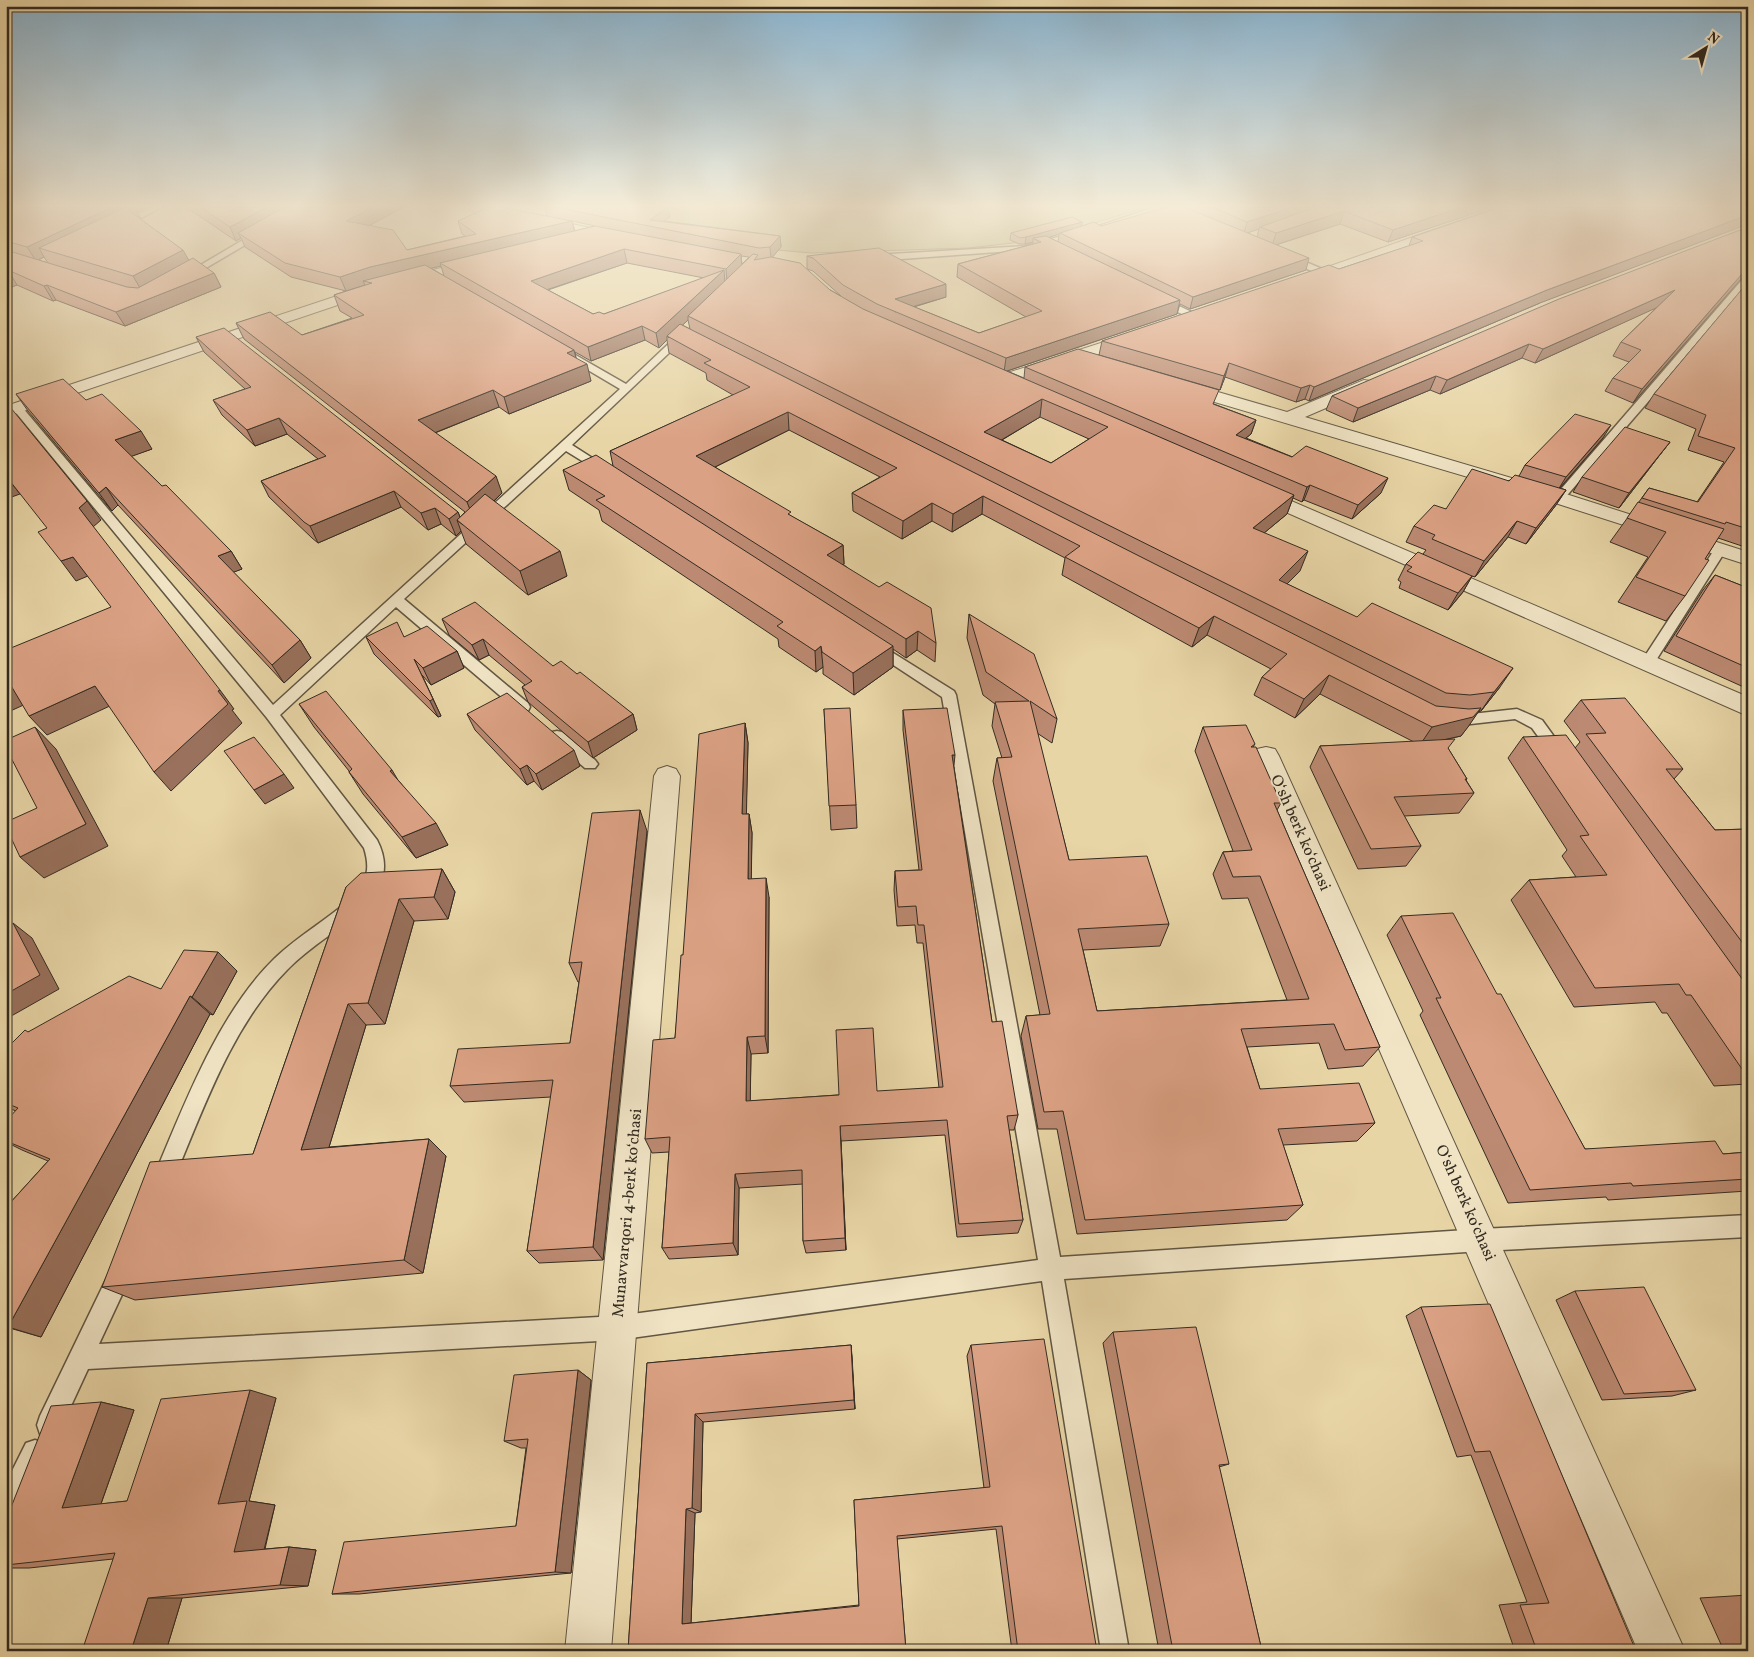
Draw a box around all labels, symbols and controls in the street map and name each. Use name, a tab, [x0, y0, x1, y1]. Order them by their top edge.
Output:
north arrow	[1682, 22, 1732, 72]
text: N	[1703, 28, 1723, 49]
street label: Oʻsh berk koʻchasi	[1264, 771, 1336, 895]
street label: Munavvarqori 4-berk koʻchasi	[608, 1107, 648, 1318]
street label: Oʻsh berk koʻchasi	[1429, 1141, 1501, 1265]

